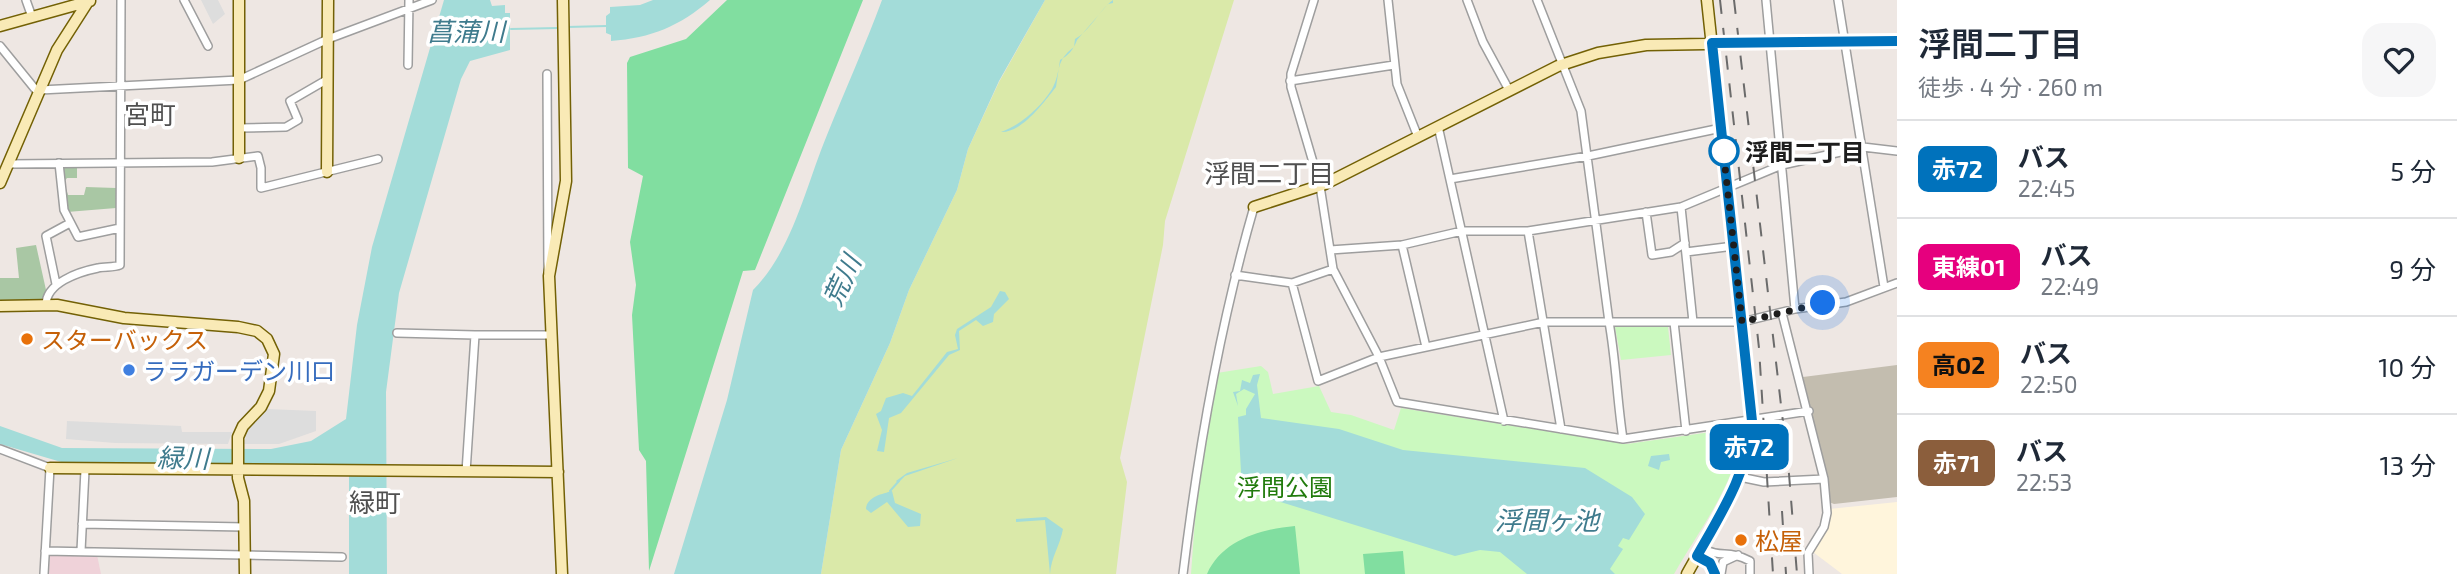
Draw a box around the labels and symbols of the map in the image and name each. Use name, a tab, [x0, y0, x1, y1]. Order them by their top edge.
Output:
water label: 菖蒲川	[427, 15, 508, 46]
district label: 宮町	[124, 98, 176, 129]
marker: 浮間二丁目	[1709, 136, 1739, 166]
place label: 浮間二丁目	[1745, 137, 1865, 166]
district label: 浮間二丁目	[1204, 157, 1334, 188]
water label: 荒川	[816, 247, 867, 310]
your location	[1805, 285, 1840, 320]
place label: スターバックス	[41, 325, 208, 354]
marker: スターバックス	[19, 331, 35, 347]
place label: ララガーデン川口	[143, 356, 335, 385]
marker: ララガーデン川口	[121, 362, 137, 378]
line badge: 赤72	[1709, 424, 1789, 470]
water label: 緑川	[157, 441, 212, 473]
park label: 浮間公園	[1237, 472, 1333, 501]
district label: 緑町	[349, 486, 401, 517]
water label: 浮間ヶ池	[1495, 504, 1602, 535]
place label: 松屋	[1755, 526, 1803, 555]
marker: 松屋	[1733, 532, 1749, 548]

